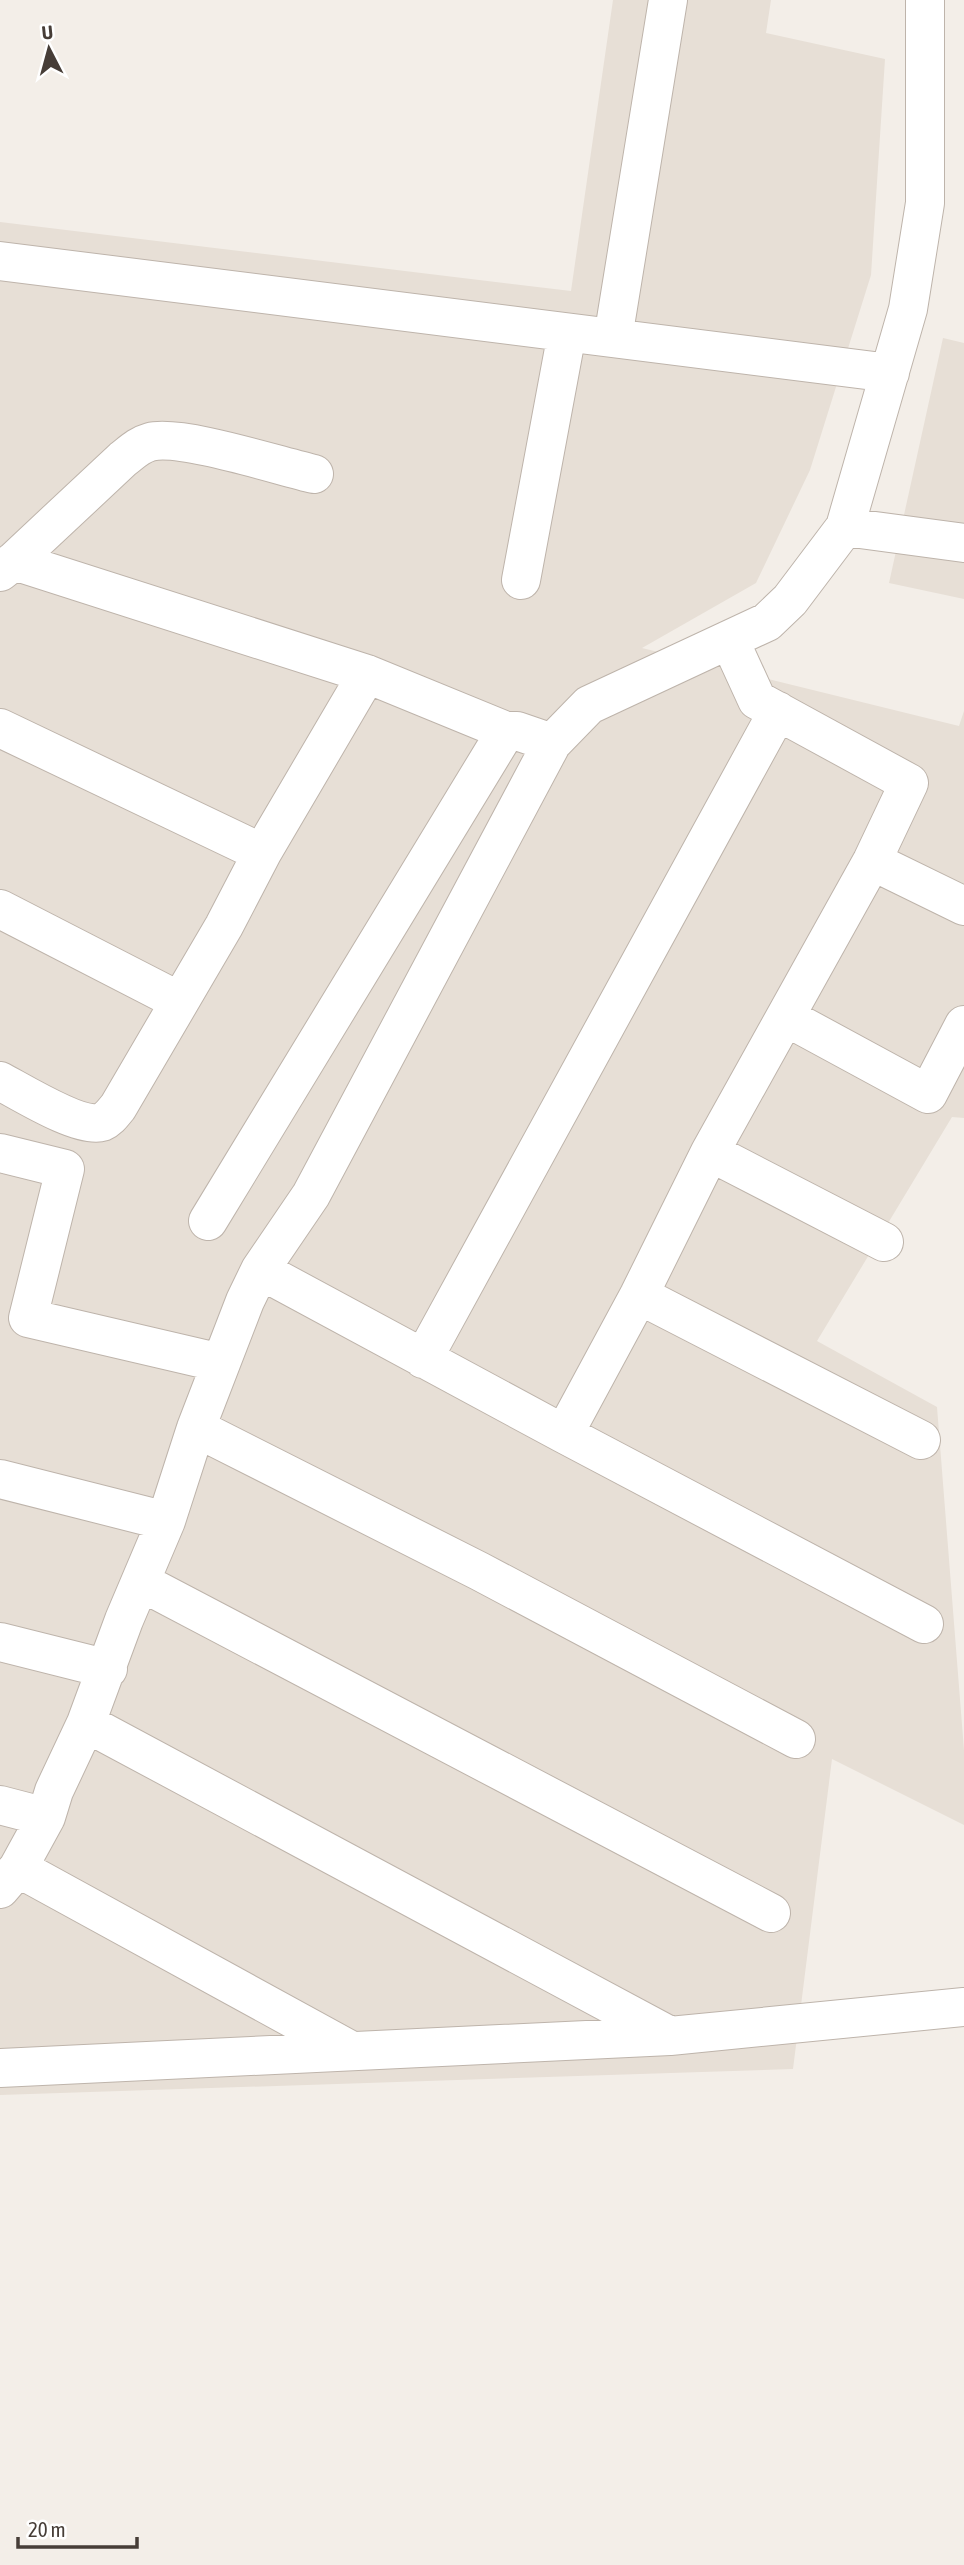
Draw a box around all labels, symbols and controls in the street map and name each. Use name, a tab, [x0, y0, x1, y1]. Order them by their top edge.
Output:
north arrow	[14, 14, 84, 84]
text: U	[40, 21, 54, 44]
scale bar	[18, 2506, 136, 2550]
text: 20 m	[28, 2517, 66, 2541]

